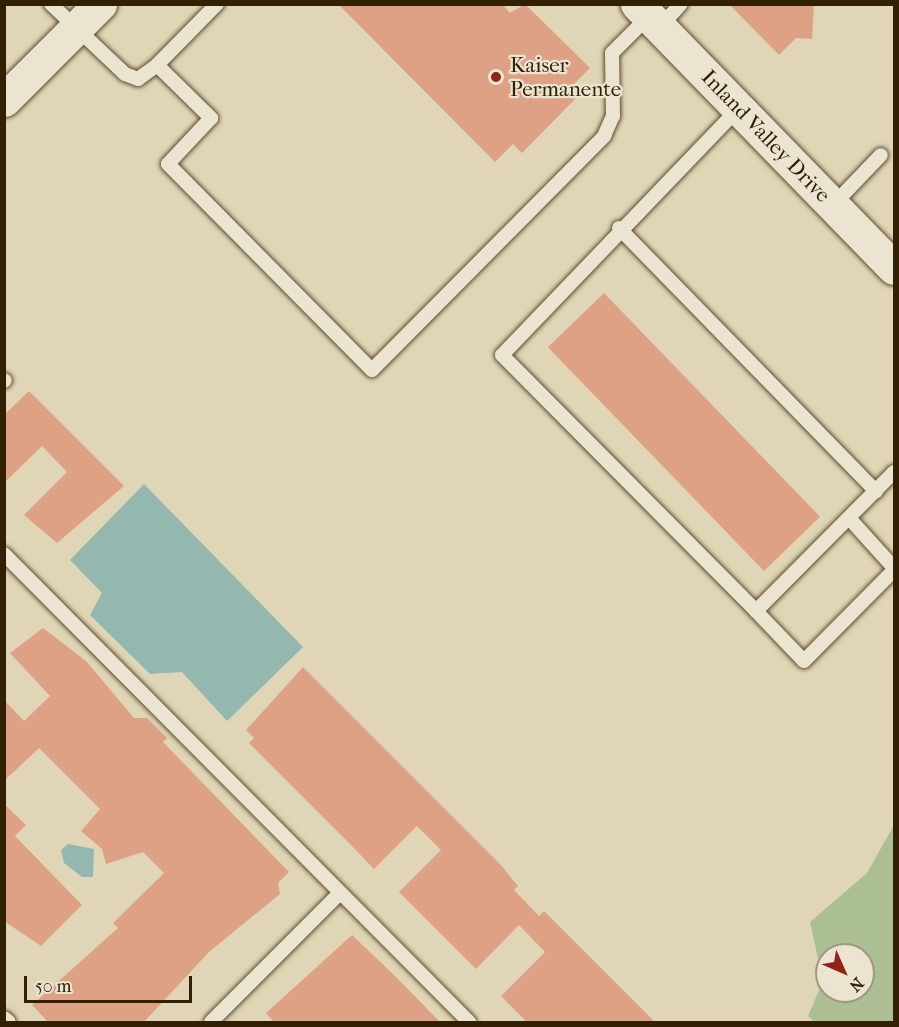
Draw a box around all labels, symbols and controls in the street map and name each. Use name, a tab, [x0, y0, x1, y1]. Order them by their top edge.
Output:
place label: Kaiser Permanente	[510, 52, 621, 102]
street label: Inland Valley Drive	[696, 64, 836, 208]
marker: Kaiser Permanente	[487, 68, 505, 86]
north arrow	[815, 943, 875, 1003]
scale bar	[27, 964, 195, 1002]
text: N	[846, 974, 868, 996]
text: 50 m	[35, 976, 71, 997]

